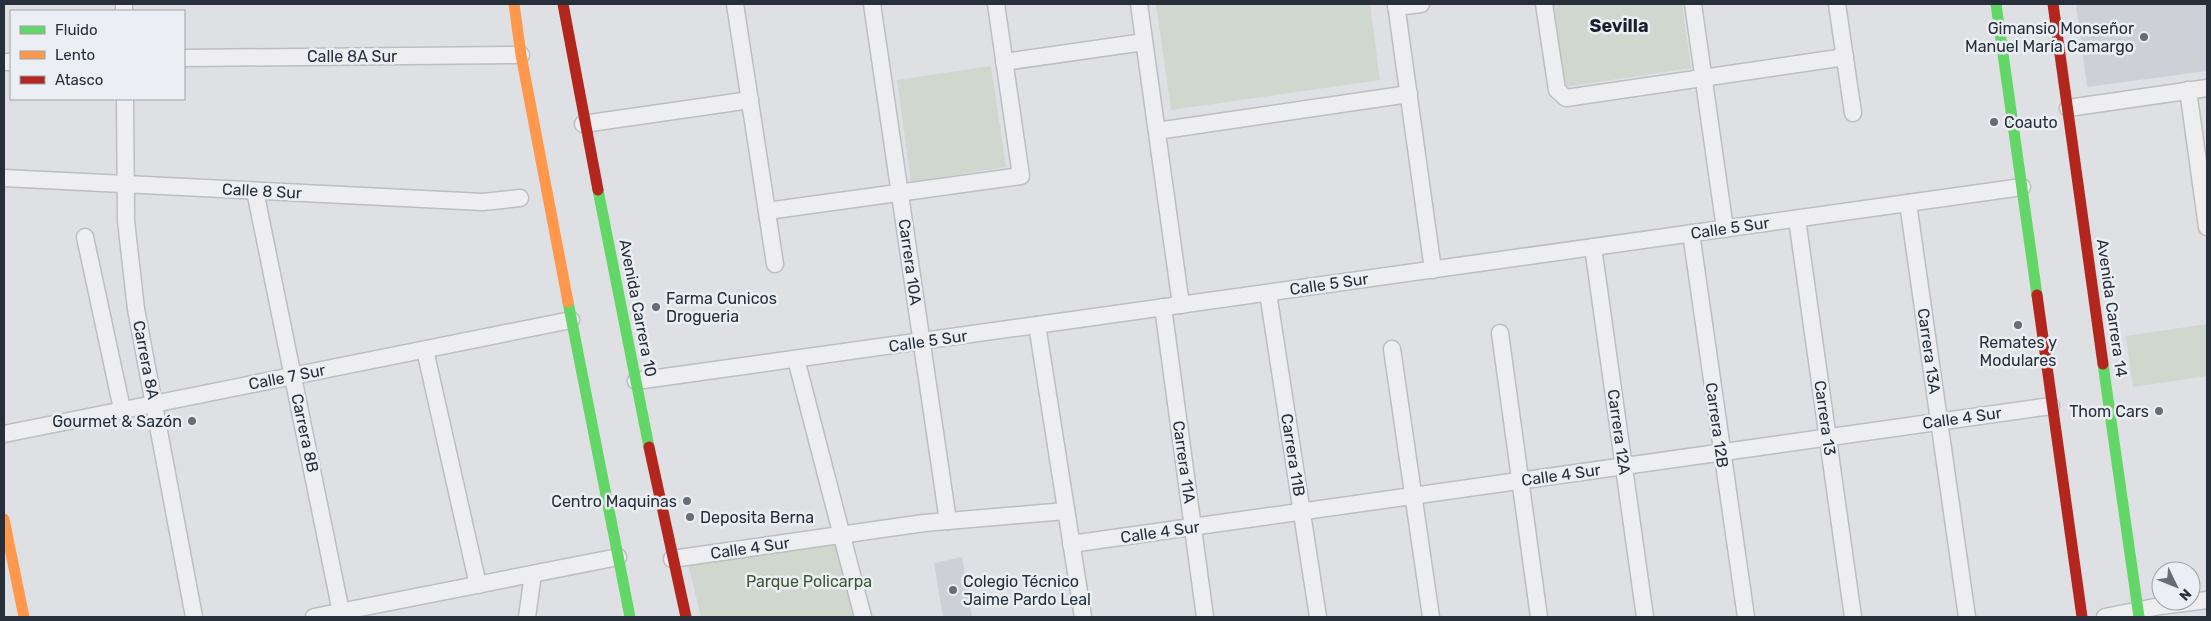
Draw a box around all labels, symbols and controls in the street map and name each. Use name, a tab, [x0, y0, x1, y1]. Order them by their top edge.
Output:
legend	[10, 10, 185, 100]
district label: Sevilla	[1589, 15, 1649, 37]
place label: Gimansio Monseñor Manuel María Camargo	[1965, 19, 2134, 56]
text: Fluido	[55, 21, 98, 39]
marker: Gimansio Monseñor Manuel María Camargo	[2138, 31, 2150, 43]
text: Lento	[55, 46, 95, 64]
street label: Calle 8A Sur	[307, 47, 397, 66]
text: Atasco	[55, 71, 103, 89]
place label: Coauto	[2004, 113, 2058, 132]
marker: Coauto	[1988, 116, 2000, 128]
street label: Calle 8 Sur	[222, 179, 302, 203]
street label: Calle 5 Sur	[1689, 213, 1771, 243]
street label: Carrera 10A	[895, 218, 925, 307]
street label: Avenida Carrera 10	[615, 238, 661, 378]
street label: Avenida Carrera 14	[2093, 238, 2131, 378]
street label: Calle 5 Sur	[1288, 269, 1370, 299]
place label: Farma Cunicos Drogueria	[666, 289, 777, 326]
marker: Farma Cunicos Drogueria	[650, 301, 662, 313]
street label: Carrera 13A	[1914, 307, 1944, 395]
street label: Carrera 8A	[129, 319, 163, 401]
marker: Remates y Modulares	[2012, 319, 2024, 331]
street label: Calle 5 Sur	[887, 326, 969, 356]
place label: Remates y Modulares	[1979, 333, 2057, 370]
street label: Calle 7 Sur	[247, 360, 327, 394]
street label: Carrera 13	[1810, 379, 1840, 457]
street label: Carrera 12B	[1702, 381, 1732, 469]
street label: Carrera 12A	[1604, 388, 1634, 476]
street label: Carrera 8B	[287, 392, 323, 474]
place label: Thom Cars	[2069, 402, 2149, 421]
street label: Calle 4 Sur	[1921, 403, 2003, 433]
marker: Thom Cars	[2153, 405, 2165, 417]
place label: Gourmet & Sazón	[52, 412, 182, 431]
street label: Carrera 11B	[1277, 412, 1309, 498]
marker: Gourmet & Sazón	[186, 415, 198, 427]
street label: Carrera 11A	[1169, 419, 1199, 505]
street label: Calle 4 Sur	[1520, 460, 1602, 490]
place label: Centro Maquinas	[551, 492, 677, 511]
marker: Centro Maquinas	[681, 495, 693, 507]
place label: Deposita Berna	[700, 508, 814, 527]
marker: Deposita Berna	[684, 511, 696, 523]
street label: Calle 4 Sur	[1119, 517, 1201, 547]
street label: Calle 4 Sur	[709, 533, 791, 563]
north arrow	[2151, 561, 2201, 611]
park label: Parque Policarpa	[746, 572, 872, 591]
place label: Colegio Técnico Jaime Pardo Leal	[963, 572, 1091, 609]
marker: Colegio Técnico Jaime Pardo Leal	[947, 584, 959, 596]
text: N	[2175, 585, 2195, 604]

